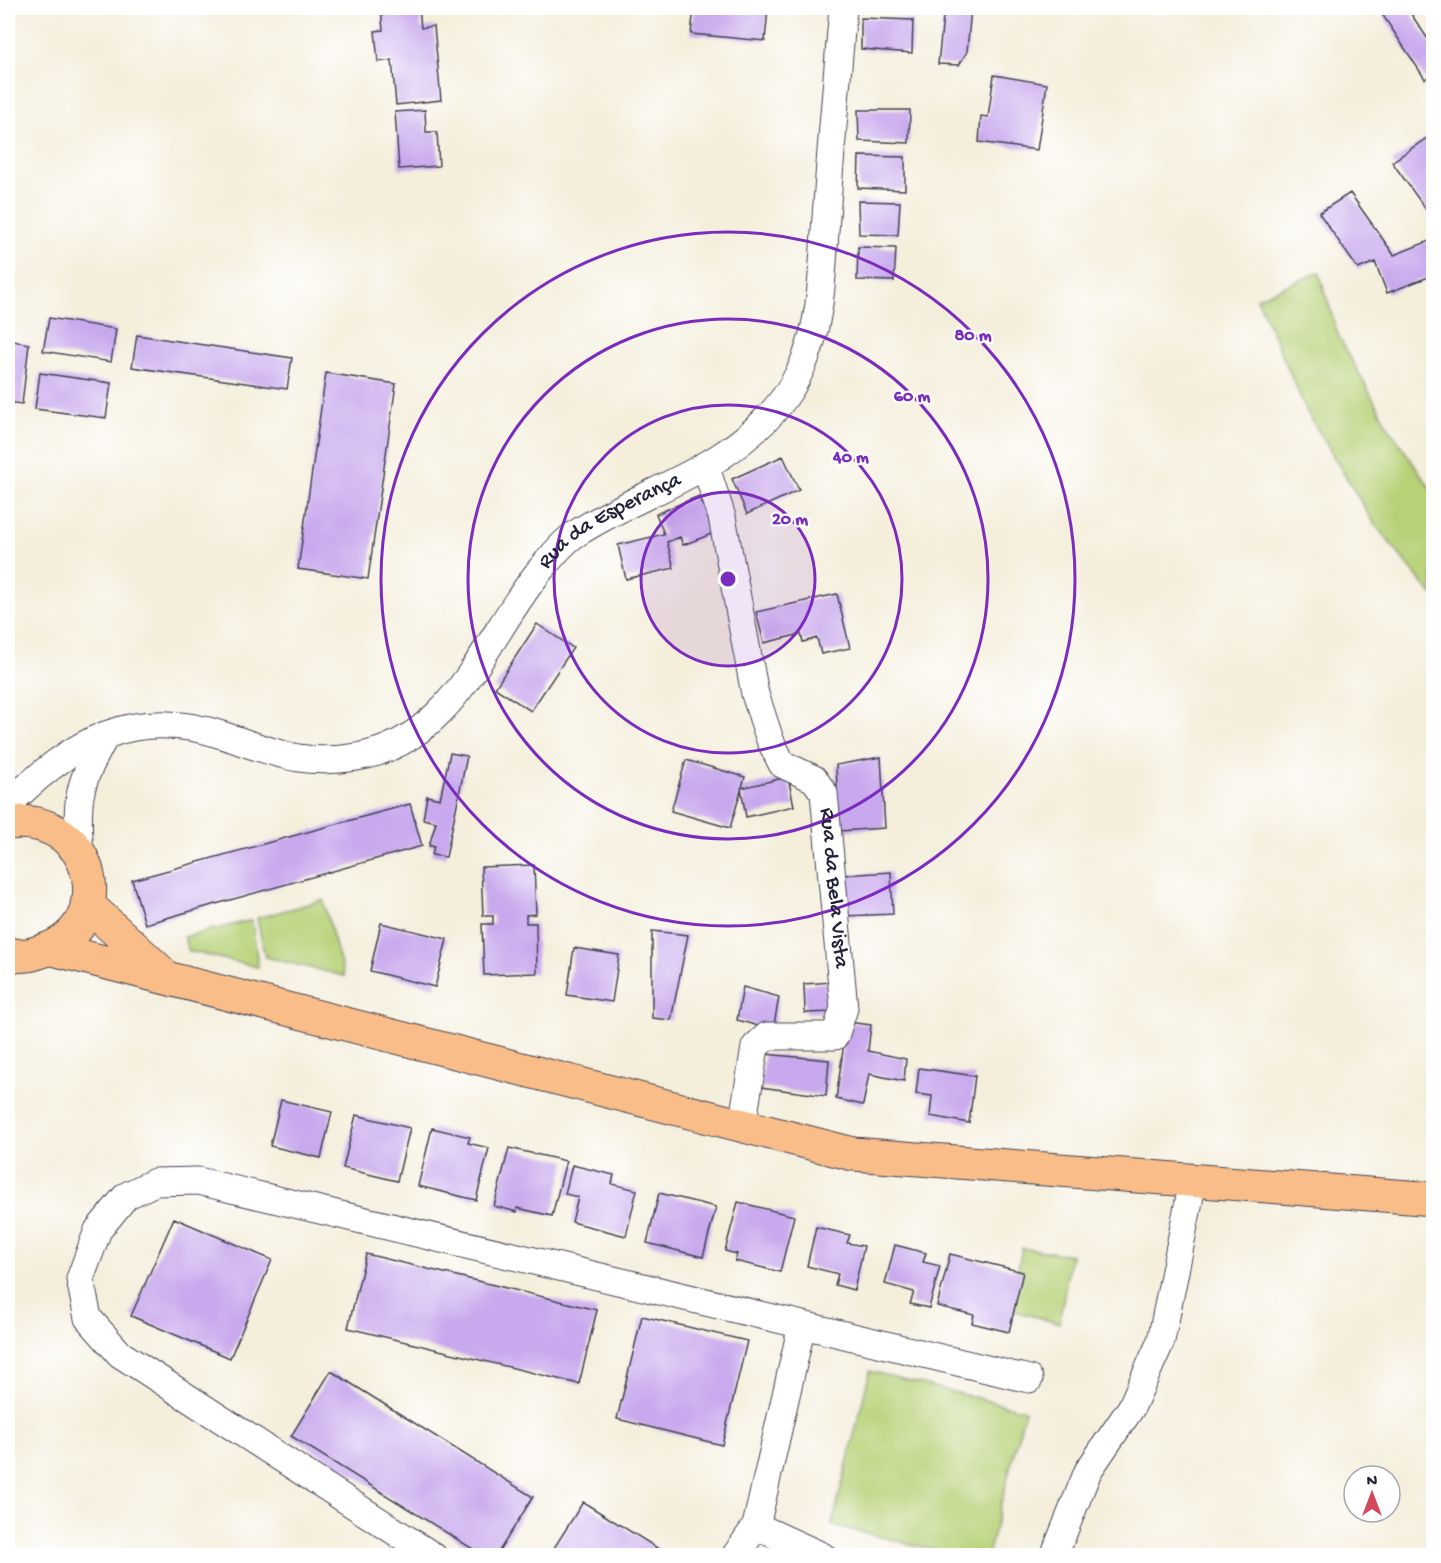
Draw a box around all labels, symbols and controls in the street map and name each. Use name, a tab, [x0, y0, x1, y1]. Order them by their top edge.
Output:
text: 80 m	[954, 326, 992, 347]
text: 60 m	[894, 387, 930, 408]
text: 40 m	[832, 448, 869, 469]
street label: Rua da Esperança	[533, 467, 686, 575]
text: 20 m	[772, 510, 808, 531]
centre of rings	[718, 569, 738, 589]
street label: Rua da Bela Vista	[812, 807, 853, 970]
north arrow	[1342, 1464, 1402, 1524]
text: N	[1367, 1473, 1378, 1492]

